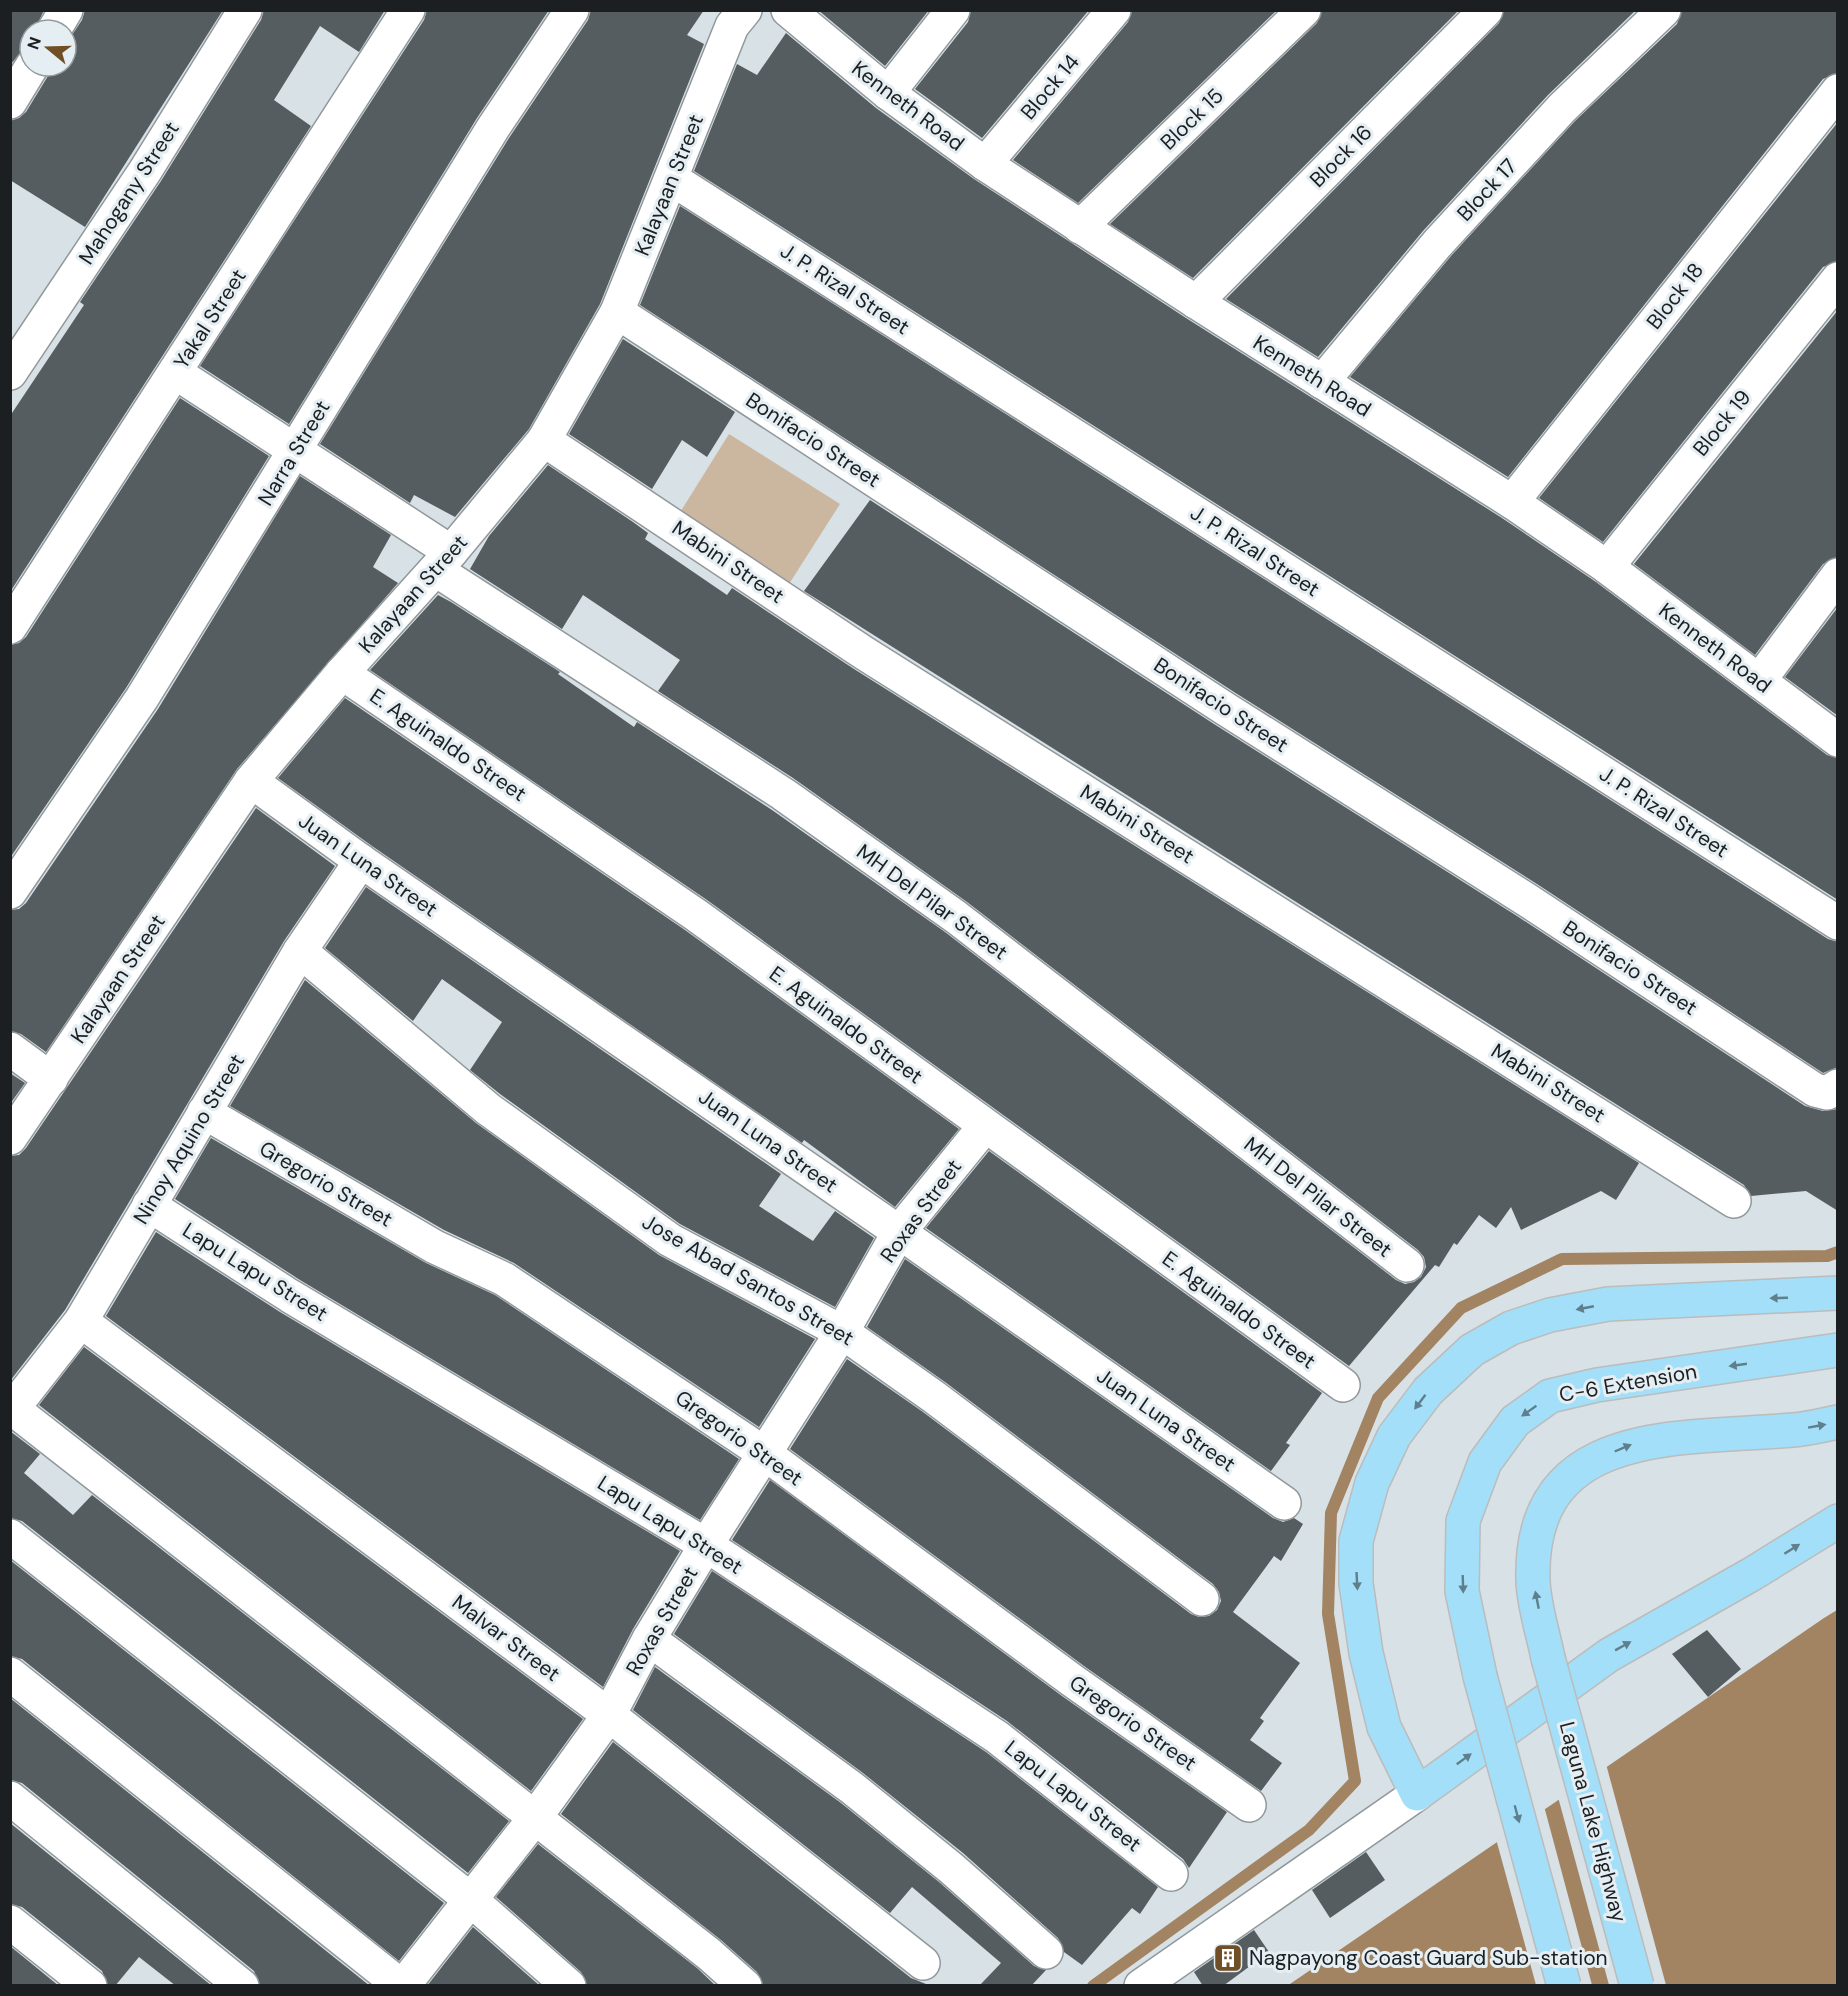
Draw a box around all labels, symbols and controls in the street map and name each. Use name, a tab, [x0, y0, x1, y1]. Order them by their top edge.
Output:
north arrow	[18, 18, 78, 78]
text: N	[22, 34, 46, 52]
street label: Block 14	[1014, 48, 1086, 126]
street label: Kenneth Road	[846, 55, 970, 157]
street label: Block 15	[1154, 82, 1230, 156]
street label: Kalayaan Street	[628, 110, 710, 260]
street label: Mahogany Street	[72, 116, 186, 270]
street label: Block 16	[1304, 119, 1378, 193]
street label: Block 17	[1451, 153, 1523, 227]
street label: J. P. Rizal Street	[775, 237, 915, 341]
street label: Block 18	[1640, 257, 1710, 335]
street label: Yakal Street	[167, 264, 253, 374]
street label: Kenneth Road	[1248, 329, 1376, 423]
street label: Block 19	[1687, 384, 1757, 462]
street label: Bonifacio Street	[740, 386, 886, 494]
street label: Narra Street	[252, 395, 336, 511]
street label: J. P. Rizal Street	[1185, 499, 1325, 603]
street label: Mabini Street	[667, 514, 789, 610]
street label: Kalayaan Street	[352, 529, 474, 659]
street label: Kenneth Road	[1653, 597, 1777, 699]
street label: Bonifacio Street	[1148, 651, 1294, 759]
street label: E. Aguinaldo Street	[364, 682, 532, 808]
street label: J. P. Rizal Street	[1594, 760, 1734, 864]
street label: Mabini Street	[1075, 778, 1199, 870]
street label: Juan Luna Street	[293, 807, 443, 923]
street label: MH Del Pilar Street	[851, 838, 1013, 966]
street label: Kalayaan Street	[64, 909, 172, 1049]
street label: Bonifacio Street	[1557, 914, 1703, 1022]
street label: E. Aguinaldo Street	[764, 960, 928, 1090]
street label: Mabini Street	[1486, 1037, 1610, 1129]
street label: Ninoy Aquino Street	[127, 1049, 251, 1229]
street label: Juan Luna Street	[693, 1083, 843, 1199]
street label: MH Del Pilar Street	[1238, 1130, 1398, 1264]
street label: Gregorio Street	[254, 1135, 398, 1233]
street label: Roxas Street	[874, 1154, 968, 1268]
street label: Jose Abad Santos Street	[637, 1208, 859, 1352]
street label: Lapu Lapu Street	[177, 1216, 333, 1328]
street label: E. Aguinaldo Street	[1157, 1245, 1321, 1375]
one-way arrow	[1770, 1293, 1789, 1303]
one-way arrow	[1575, 1304, 1594, 1313]
street label: C-6 Extension	[1557, 1357, 1699, 1409]
one-way arrow	[1729, 1361, 1748, 1370]
street label: Juan Luna Street	[1091, 1362, 1241, 1478]
street label: Gregorio Street	[670, 1384, 808, 1492]
one-way arrow	[1414, 1394, 1426, 1409]
one-way arrow	[1522, 1405, 1538, 1417]
one-way arrow	[1807, 1421, 1826, 1430]
one-way arrow	[1615, 1443, 1633, 1453]
street label: Lapu Lapu Street	[592, 1469, 748, 1581]
one-way arrow	[1784, 1544, 1800, 1555]
street label: Roxas Street	[620, 1561, 704, 1681]
one-way arrow	[1352, 1572, 1362, 1591]
one-way arrow	[1458, 1575, 1468, 1594]
street label: Malvar Street	[446, 1588, 566, 1688]
one-way arrow	[1532, 1590, 1541, 1609]
one-way arrow	[1615, 1641, 1631, 1652]
street label: Gregorio Street	[1064, 1669, 1202, 1777]
street label: Laguna Lake Highway	[1553, 1719, 1633, 1926]
street label: Lapu Lapu Street	[999, 1734, 1147, 1858]
one-way arrow	[1456, 1753, 1472, 1765]
one-way arrow	[1513, 1805, 1522, 1823]
building icon: Nagpayong Coast Guard Sub-station	[1212, 1942, 1244, 1974]
place label: Nagpayong Coast Guard Sub-station	[1249, 1944, 1608, 1972]

